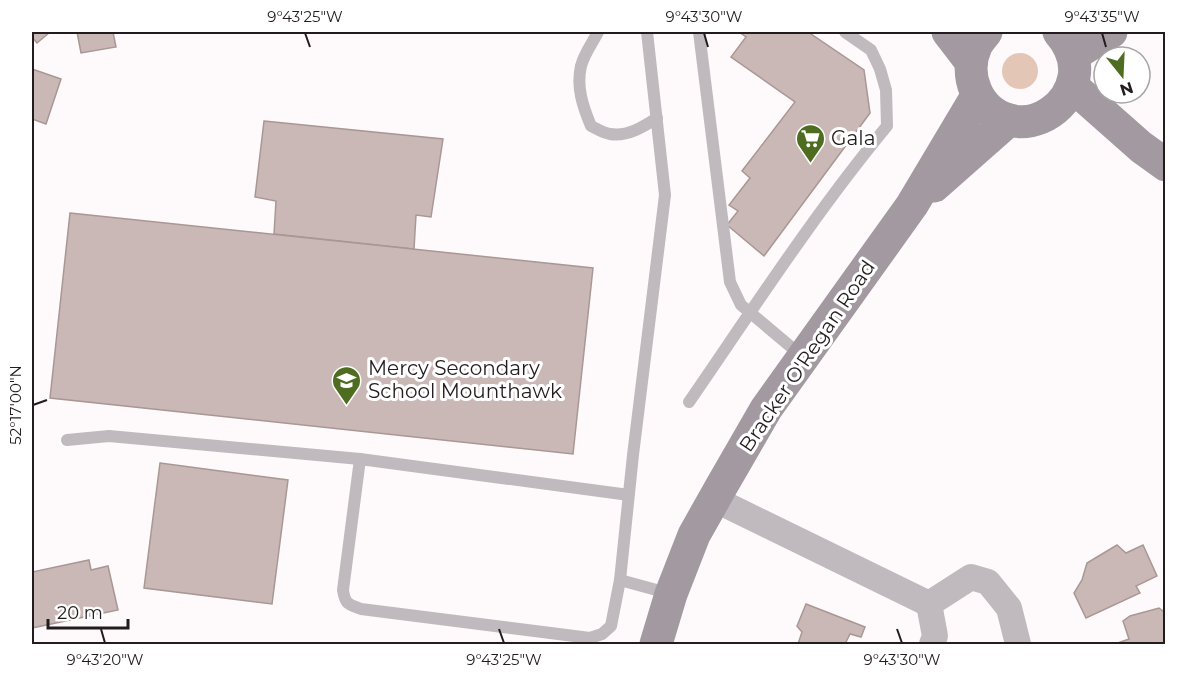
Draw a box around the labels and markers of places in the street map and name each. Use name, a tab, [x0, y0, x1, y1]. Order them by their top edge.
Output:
supermarket icon: Gala	[794, 122, 826, 164]
place label: Gala	[831, 126, 875, 150]
place label: Mercy Secondary School Mounthawk	[368, 356, 562, 403]
school or university icon: Mercy Secondary School Mounthawk	[331, 364, 363, 406]

